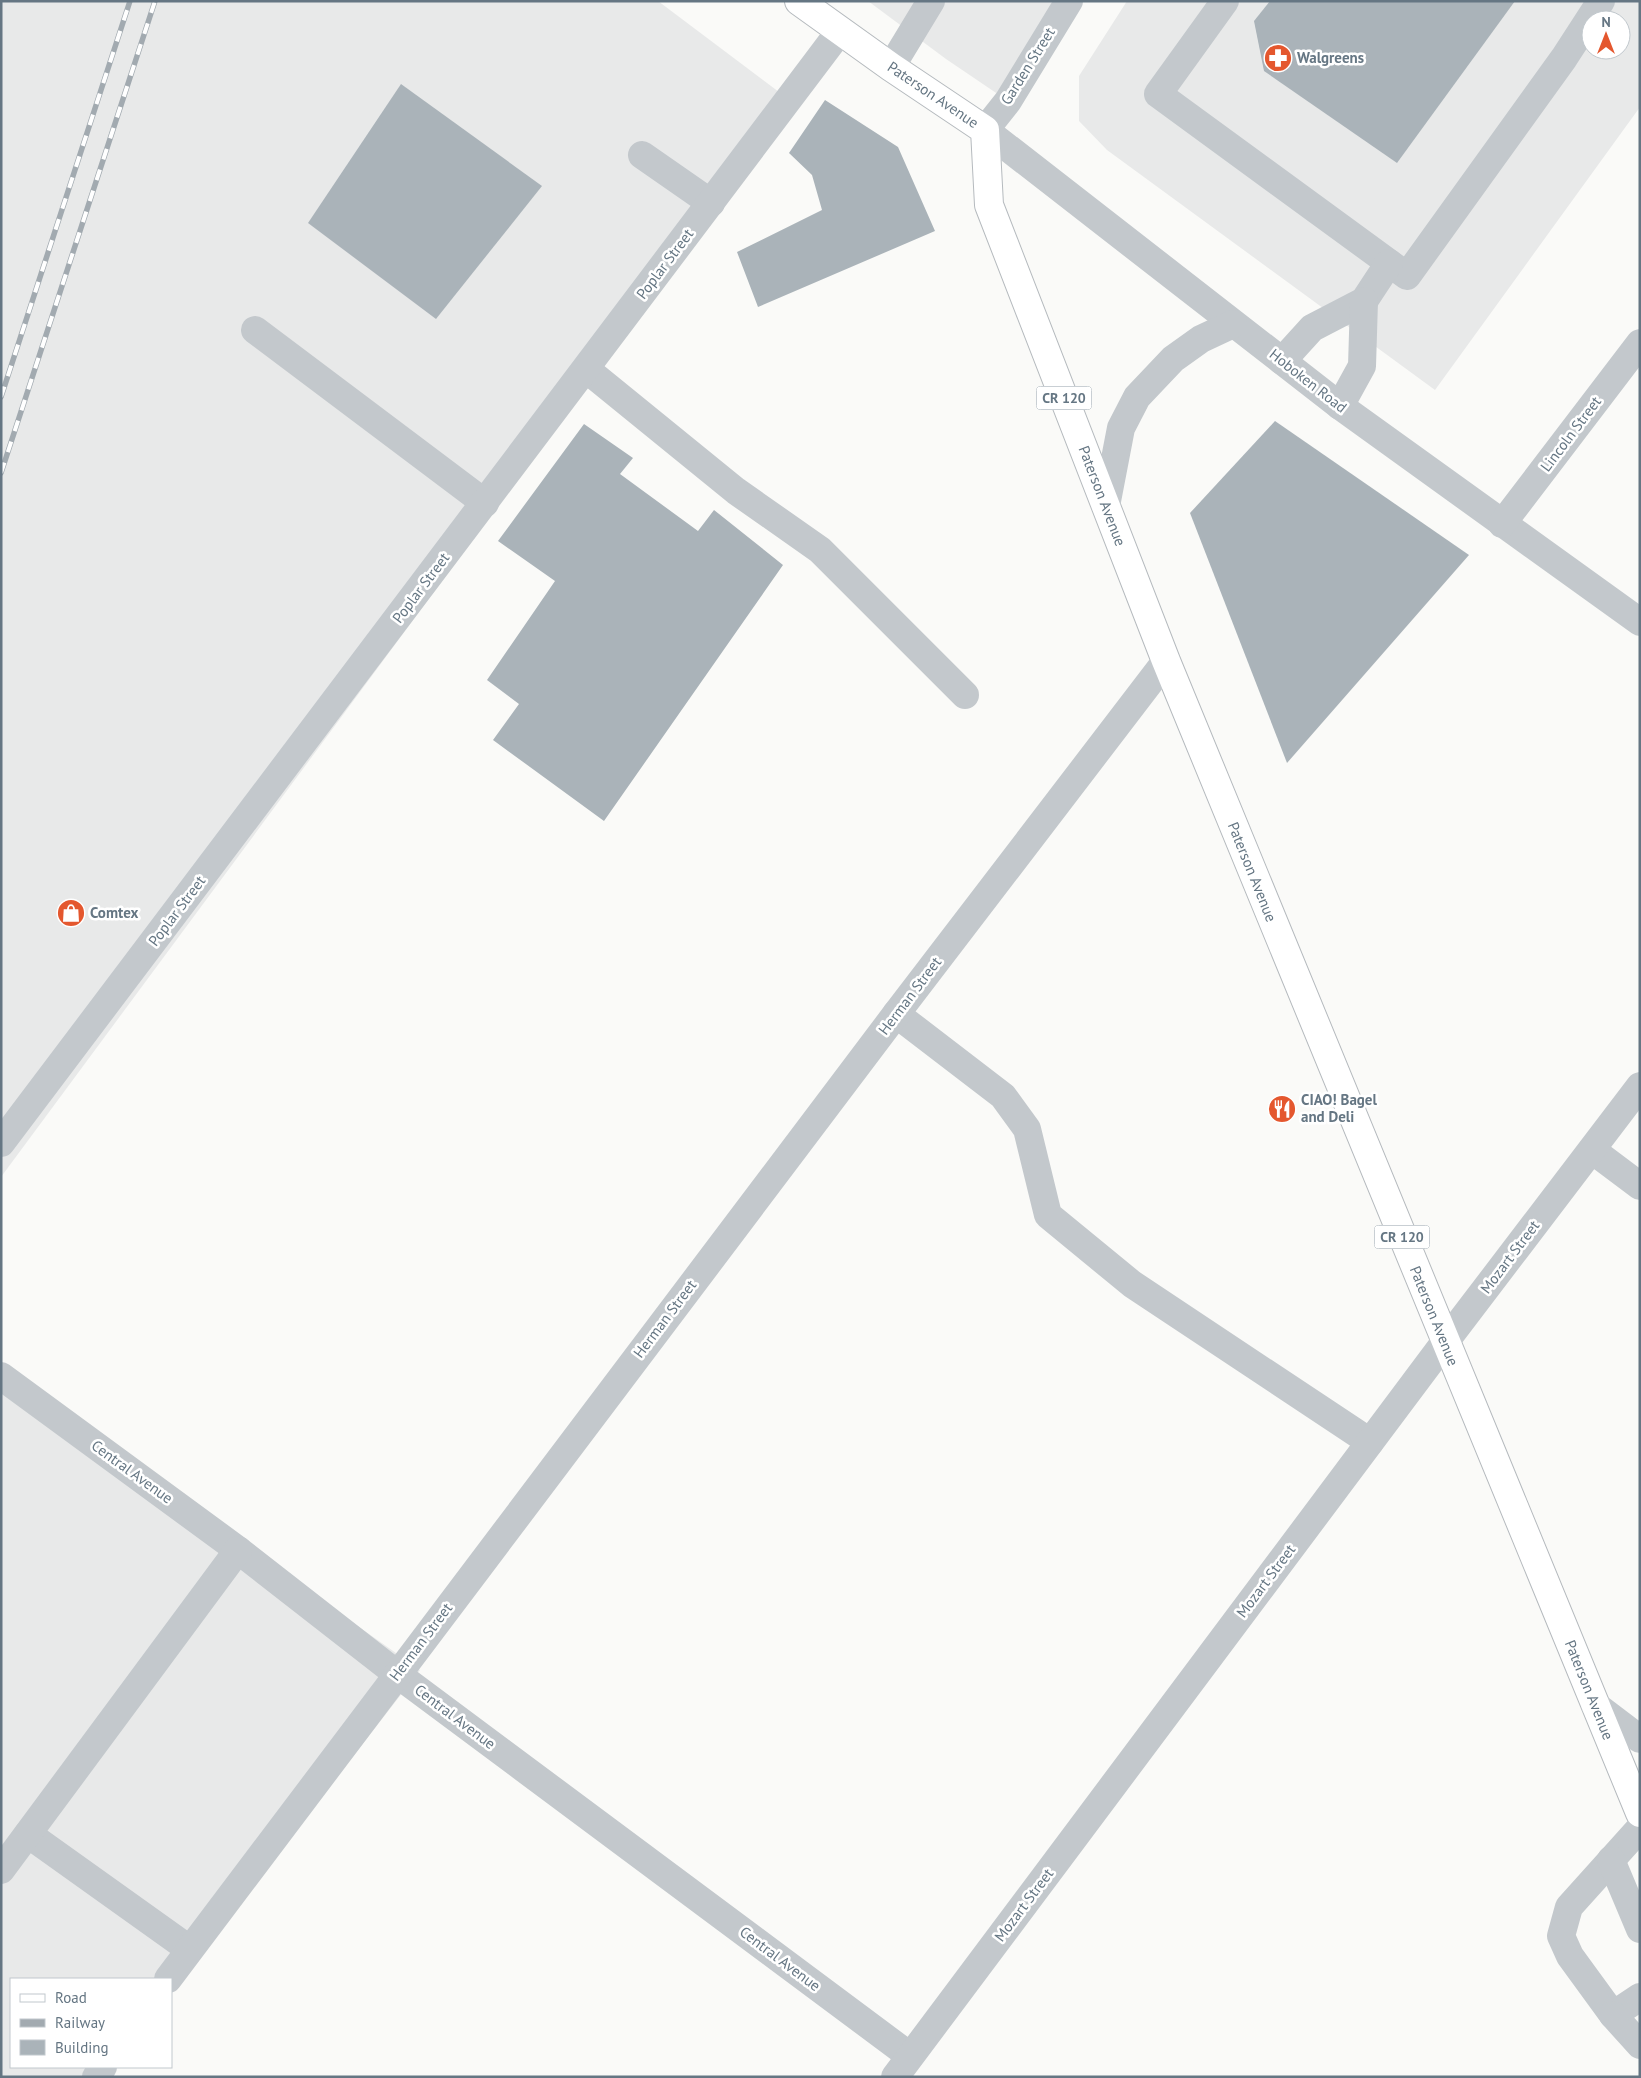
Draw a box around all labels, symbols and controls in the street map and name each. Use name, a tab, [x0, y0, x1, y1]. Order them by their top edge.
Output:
north arrow	[1581, 10, 1631, 60]
text: N	[1601, 13, 1611, 31]
street label: Garden Street	[996, 23, 1059, 108]
pharmacy icon: Walgreens	[1263, 43, 1293, 73]
place label: Walgreens	[1297, 48, 1364, 67]
street label: Paterson Avenue	[884, 57, 982, 132]
street label: Poplar Street	[632, 225, 697, 303]
street label: Hoboken Road	[1266, 345, 1351, 417]
road number: CR 120	[1036, 386, 1092, 409]
street label: Lincoln Street	[1536, 392, 1605, 475]
street label: Paterson Avenue	[1075, 443, 1130, 549]
street label: Poplar Street	[388, 549, 453, 627]
street label: Paterson Avenue	[1224, 819, 1281, 924]
street label: Poplar Street	[144, 872, 209, 950]
shop icon: Comtex	[56, 898, 86, 928]
place label: Comtex	[90, 903, 138, 922]
street label: Herman Street	[874, 953, 945, 1039]
place label: CIAO! Bagel and Deli	[1301, 1090, 1377, 1126]
restaurant icon: CIAO! Bagel and Deli	[1267, 1094, 1297, 1124]
street label: Mozart Street	[1476, 1216, 1543, 1297]
road number: CR 120	[1374, 1226, 1430, 1248]
street label: Paterson Avenue	[1406, 1263, 1463, 1368]
street label: Herman Street	[629, 1276, 700, 1362]
street label: Central Avenue	[88, 1436, 177, 1508]
street label: Mozart Street	[1232, 1540, 1299, 1621]
street label: Herman Street	[385, 1599, 456, 1685]
street label: Paterson Avenue	[1561, 1637, 1618, 1742]
street label: Central Avenue	[411, 1680, 499, 1753]
street label: Mozart Street	[990, 1864, 1057, 1945]
street label: Central Avenue	[736, 1922, 824, 1995]
legend	[10, 1978, 172, 2068]
text: Road	[55, 1988, 87, 2007]
text: Railway	[55, 2013, 105, 2032]
text: Building	[55, 2038, 109, 2057]

